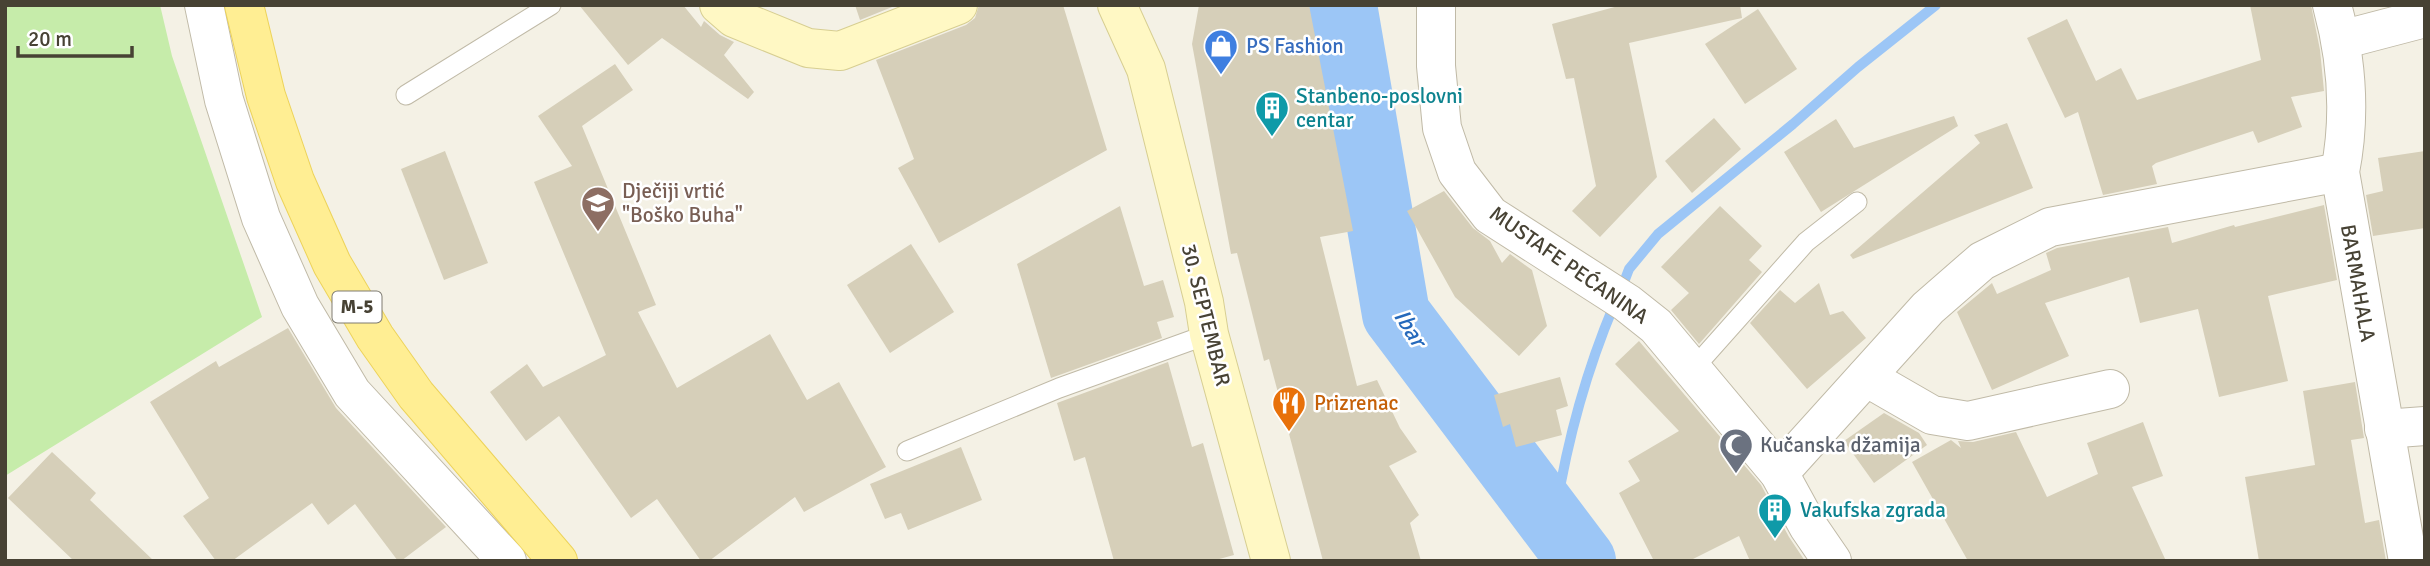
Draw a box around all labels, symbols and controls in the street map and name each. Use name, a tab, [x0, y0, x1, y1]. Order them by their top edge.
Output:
scale bar	[18, 14, 131, 58]
text: 20 m	[28, 26, 72, 52]
shop icon: PS Fashion	[1202, 27, 1240, 76]
place label: PS Fashion	[1246, 33, 1344, 59]
place label: Stanbeno-poslovni centar	[1296, 83, 1463, 133]
building icon: Stanbeno-poslovni centar	[1253, 89, 1291, 138]
place label: Dječiji vrtić "Boško Buha"	[622, 178, 743, 228]
school or university icon: Dječiji vrtić "Boško Buha"	[579, 184, 617, 233]
street label: MUSTAFE PEĆANINA	[1485, 200, 1654, 330]
street label: BARMAHALA	[2335, 222, 2381, 344]
street label: 30. SEPTEMBAR	[1176, 241, 1236, 389]
road number: M-5	[332, 292, 382, 322]
water label: Ibar	[1387, 304, 1435, 355]
restaurant icon: Prizrenac	[1270, 384, 1308, 433]
place label: Prizrenac	[1314, 390, 1399, 416]
mosque icon: Kučanska džamija	[1717, 426, 1755, 475]
place label: Kučanska džamija	[1760, 432, 1921, 458]
building icon: Vakufska zgrada	[1756, 491, 1794, 540]
place label: Vakufska zgrada	[1800, 497, 1946, 523]

